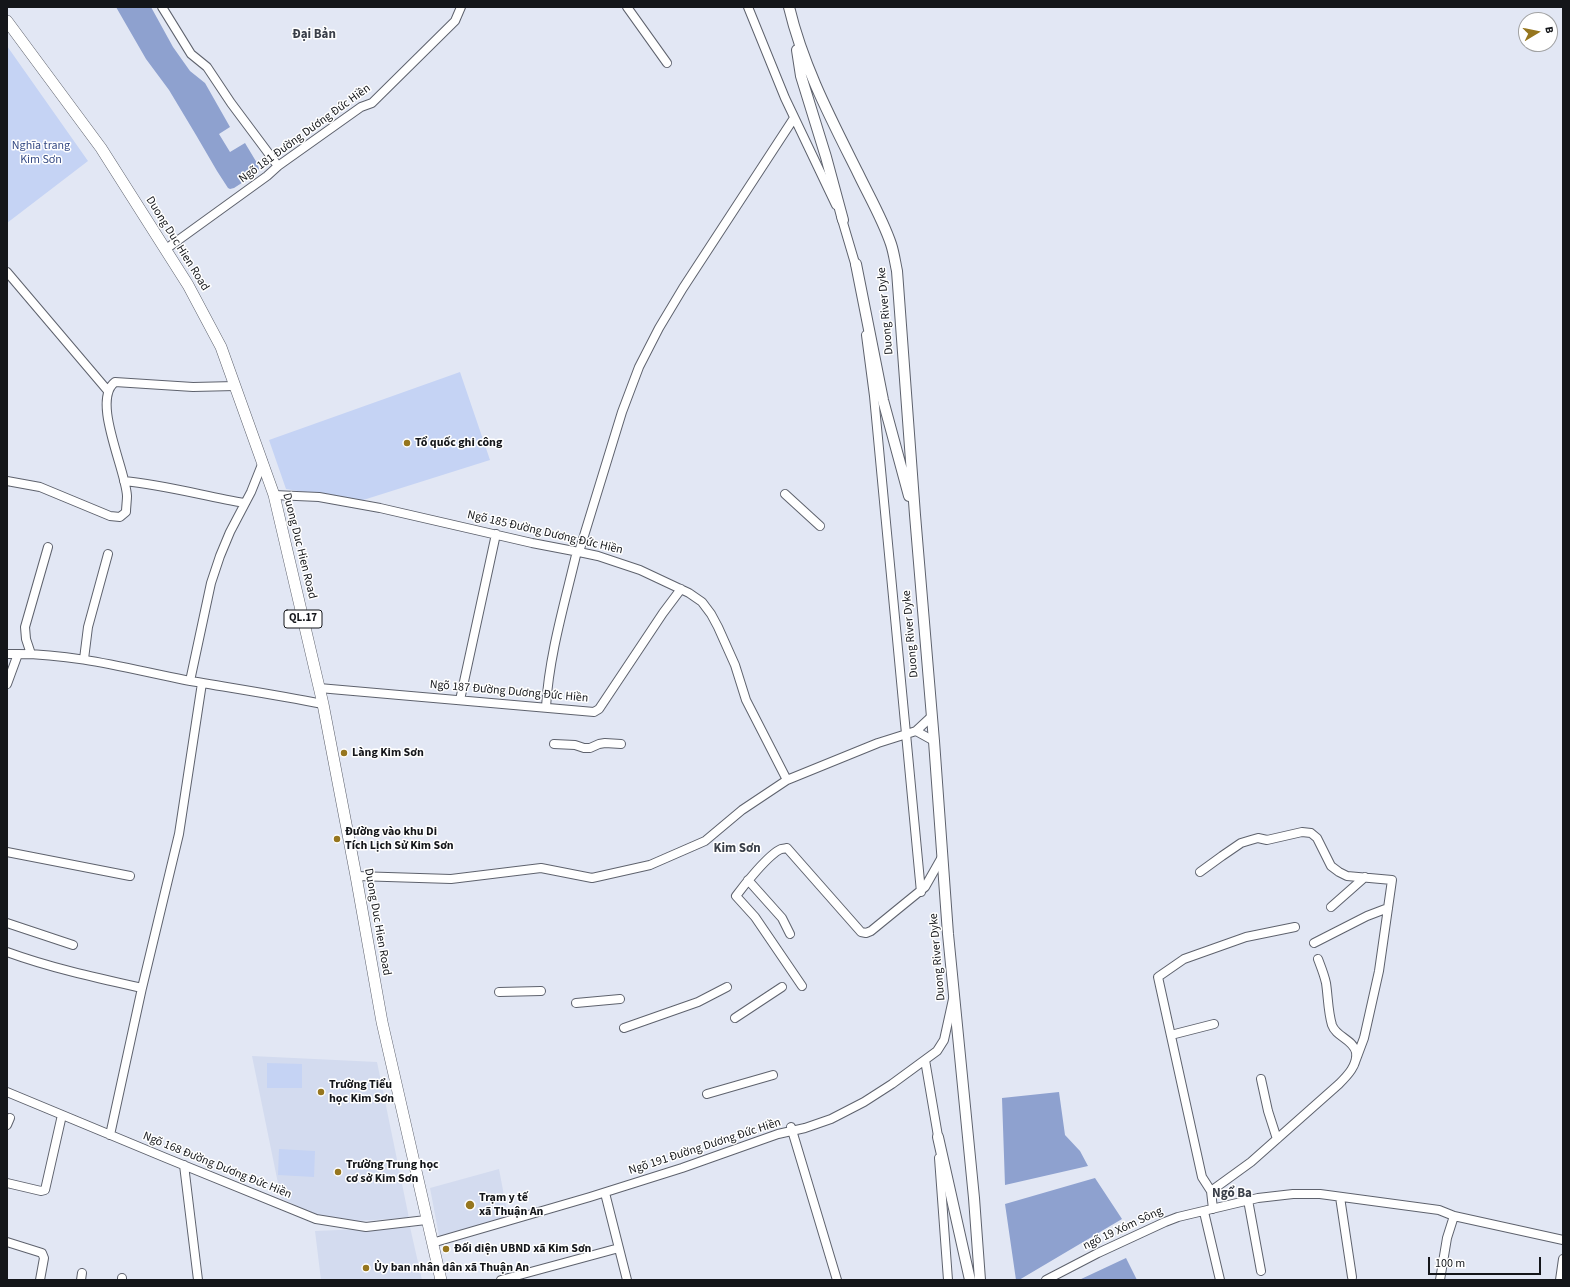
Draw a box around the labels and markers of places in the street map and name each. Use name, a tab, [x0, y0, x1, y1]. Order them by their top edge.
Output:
place label: Tổ quốc ghi công	[415, 436, 502, 450]
marker: Tổ quốc ghi công	[402, 438, 412, 448]
place label: Làng Kim Sơn	[352, 746, 424, 760]
marker: Làng Kim Sơn	[339, 748, 349, 758]
place label: Đường vào khu Di Tích Lịch Sử Kim Sơn	[345, 825, 454, 853]
marker: Đường vào khu Di Tích Lịch Sử Kim Sơn	[332, 834, 342, 844]
place label: Trường Tiểu học Kim Sơn	[329, 1078, 394, 1106]
marker: Trường Tiểu học Kim Sơn	[316, 1087, 326, 1097]
place label: Trường Trung học cơ sở Kim Sơn	[346, 1158, 439, 1186]
marker: Trường Trung học cơ sở Kim Sơn	[333, 1167, 343, 1177]
place label: Trạm y tế xã Thuận An	[479, 1191, 543, 1219]
marker: Trạm y tế xã Thuận An	[464, 1199, 476, 1211]
place label: Đối diện UBND xã Kim Sơn	[454, 1242, 591, 1256]
marker: Đối diện UBND xã Kim Sơn	[441, 1244, 451, 1254]
place label: Ủy ban nhân dân xã Thuận An	[374, 1261, 529, 1275]
marker: Ủy ban nhân dân xã Thuận An	[361, 1263, 371, 1273]

